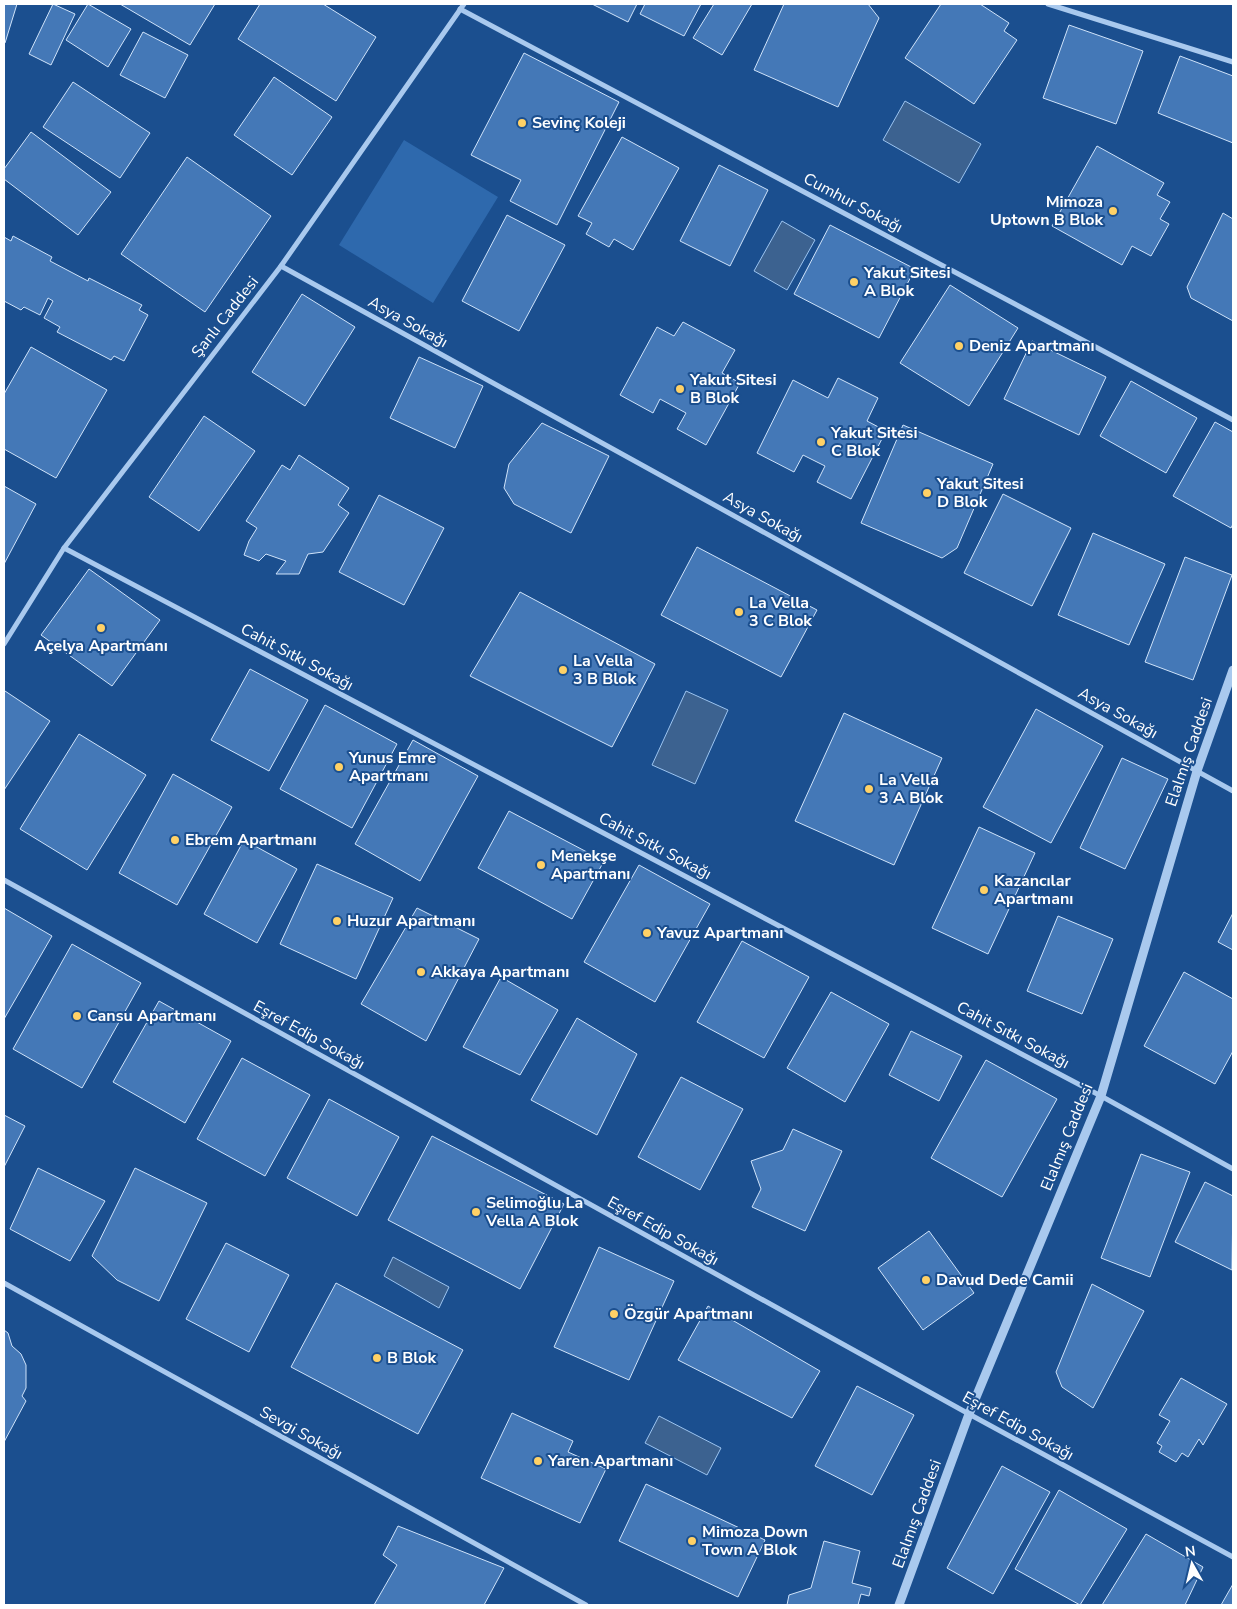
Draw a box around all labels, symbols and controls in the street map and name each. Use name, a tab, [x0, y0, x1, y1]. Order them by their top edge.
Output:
place label: Sevinç Koleji	[532, 112, 626, 134]
marker: Sevinç Koleji	[516, 117, 528, 129]
street label: Cumhur Sokağı	[800, 168, 906, 238]
place label: Mimoza Uptown B Blok	[990, 191, 1103, 231]
marker: Mimoza Uptown B Blok	[1107, 205, 1119, 217]
place label: Yakut Sitesi A Blok	[863, 262, 951, 302]
street label: Şanlı Caddesi	[186, 272, 264, 362]
marker: Yakut Sitesi A Blok	[848, 276, 860, 288]
street label: Asya Sokağı	[364, 291, 452, 353]
place label: Deniz Apartmanı	[969, 335, 1095, 357]
marker: Deniz Apartmanı	[953, 340, 965, 352]
place label: Yakut Sitesi B Blok	[689, 369, 777, 409]
marker: Yakut Sitesi B Blok	[674, 383, 686, 395]
place label: Yakut Sitesi C Blok	[830, 422, 918, 462]
marker: Yakut Sitesi C Blok	[815, 436, 827, 448]
place label: Yakut Sitesi D Blok	[936, 473, 1024, 513]
street label: Asya Sokağı	[719, 486, 807, 548]
marker: Yakut Sitesi D Blok	[921, 487, 933, 499]
place label: La Vella 3 C Blok	[749, 592, 812, 632]
marker: La Vella 3 C Blok	[733, 606, 745, 618]
street label: Cahit Sıtkı Sokağı	[237, 618, 357, 696]
marker: Açelya Apartmanı	[95, 622, 107, 634]
place label: Açelya Apartmanı	[34, 635, 168, 657]
place label: La Vella 3 B Blok	[573, 650, 636, 690]
marker: La Vella 3 B Blok	[557, 664, 569, 676]
street label: Asya Sokağı	[1074, 682, 1162, 744]
street label: Elalmış Caddesi	[1160, 694, 1218, 810]
place label: Yunus Emre Apartmanı	[348, 747, 436, 787]
marker: Yunus Emre Apartmanı	[333, 761, 345, 773]
place label: La Vella 3 A Blok	[879, 769, 943, 809]
marker: La Vella 3 A Blok	[863, 783, 875, 795]
street label: Cahit Sıtkı Sokağı	[595, 807, 715, 885]
place label: Ebrem Apartmanı	[185, 829, 317, 851]
marker: Ebrem Apartmanı	[169, 834, 181, 846]
place label: Menekşe Apartmanı	[551, 845, 630, 885]
marker: Menekşe Apartmanı	[535, 859, 547, 871]
place label: Kazancılar Apartmanı	[994, 870, 1073, 910]
marker: Kazancılar Apartmanı	[978, 884, 990, 896]
place label: Huzur Apartmanı	[347, 910, 475, 932]
marker: Huzur Apartmanı	[331, 915, 343, 927]
place label: Yavuz Apartmanı	[656, 922, 783, 944]
marker: Yavuz Apartmanı	[641, 927, 653, 939]
place label: Akkaya Apartmanı	[431, 961, 569, 983]
marker: Akkaya Apartmanı	[415, 966, 427, 978]
street label: Eşref Edip Sokağı	[249, 995, 369, 1075]
street label: Cahit Sıtkı Sokağı	[953, 996, 1073, 1074]
place label: Cansu Apartmanı	[87, 1005, 216, 1027]
marker: Cansu Apartmanı	[71, 1010, 83, 1022]
street label: Elalmış Caddesi	[1035, 1080, 1099, 1194]
street label: Eşref Edip Sokağı	[603, 1191, 723, 1271]
place label: Selimoğlu La Vella A Blok	[485, 1192, 583, 1232]
marker: Selimoğlu La Vella A Blok	[470, 1206, 482, 1218]
place label: Davud Dede Camii	[936, 1269, 1073, 1291]
marker: Davud Dede Camii	[920, 1274, 932, 1286]
place label: Özgür Apartmanı	[624, 1303, 753, 1325]
marker: Özgür Apartmanı	[608, 1308, 620, 1320]
place label: B Blok	[387, 1347, 437, 1369]
marker: B Blok	[371, 1352, 383, 1364]
street label: Eşref Edip Sokağı	[958, 1386, 1078, 1466]
street label: Sevgi Sokağı	[256, 1401, 346, 1465]
place label: Yaren Apartmanı	[547, 1450, 673, 1472]
marker: Yaren Apartmanı	[532, 1455, 544, 1467]
street label: Elalmış Caddesi	[887, 1457, 947, 1571]
place label: Mimoza Down Town A Blok	[702, 1521, 808, 1561]
marker: Mimoza Down Town A Blok	[686, 1535, 698, 1547]
north arrow	[1167, 1539, 1217, 1589]
text: N	[1184, 1541, 1197, 1562]

